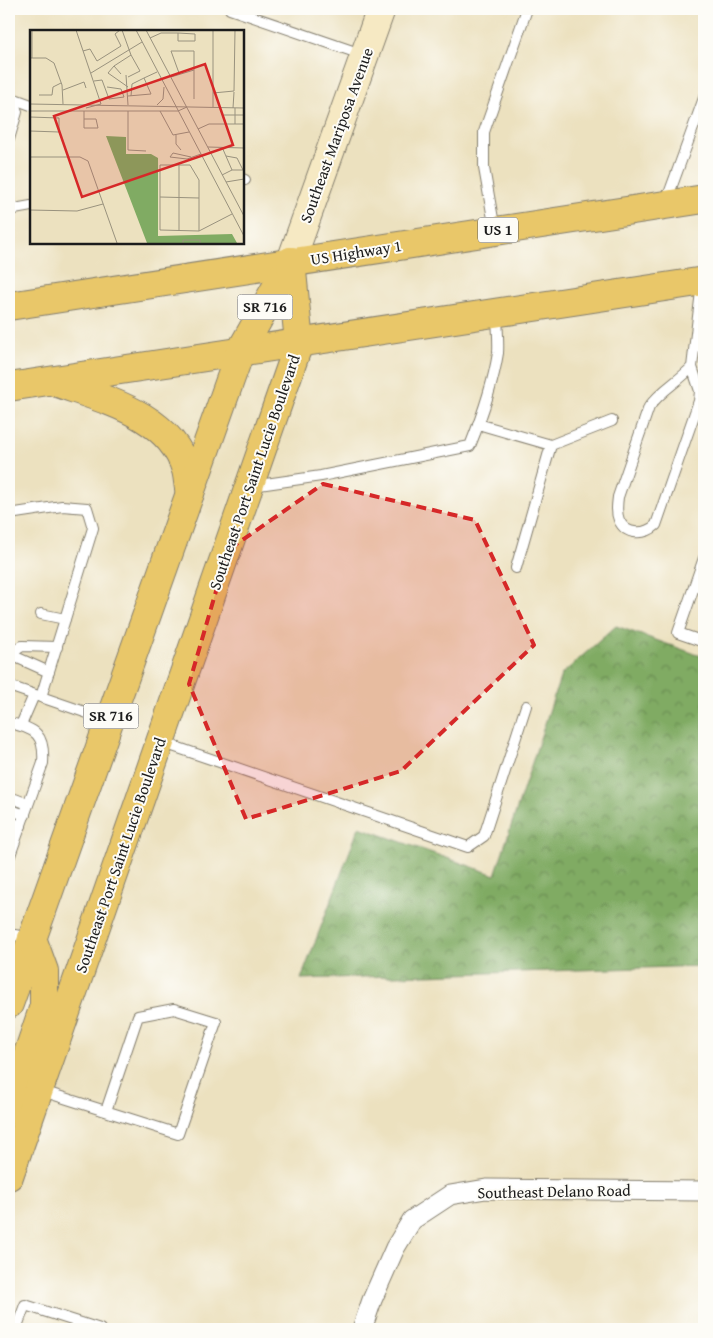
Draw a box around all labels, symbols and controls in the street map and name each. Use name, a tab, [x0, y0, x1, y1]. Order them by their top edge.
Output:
inset map	[30, 30, 244, 244]
street label: Southeast Mariposa Avenue	[293, 44, 379, 226]
road number: US 1	[478, 218, 518, 242]
street label: US Highway 1	[309, 233, 403, 271]
road number: SR 716	[238, 294, 292, 320]
street label: Southeast Port Saint Lucie Boulevard	[202, 351, 306, 593]
road number: SR 716	[84, 704, 138, 728]
street label: Southeast Port Saint Lucie Boulevard	[68, 734, 172, 976]
street label: Southeast Delano Road	[477, 1178, 631, 1204]

